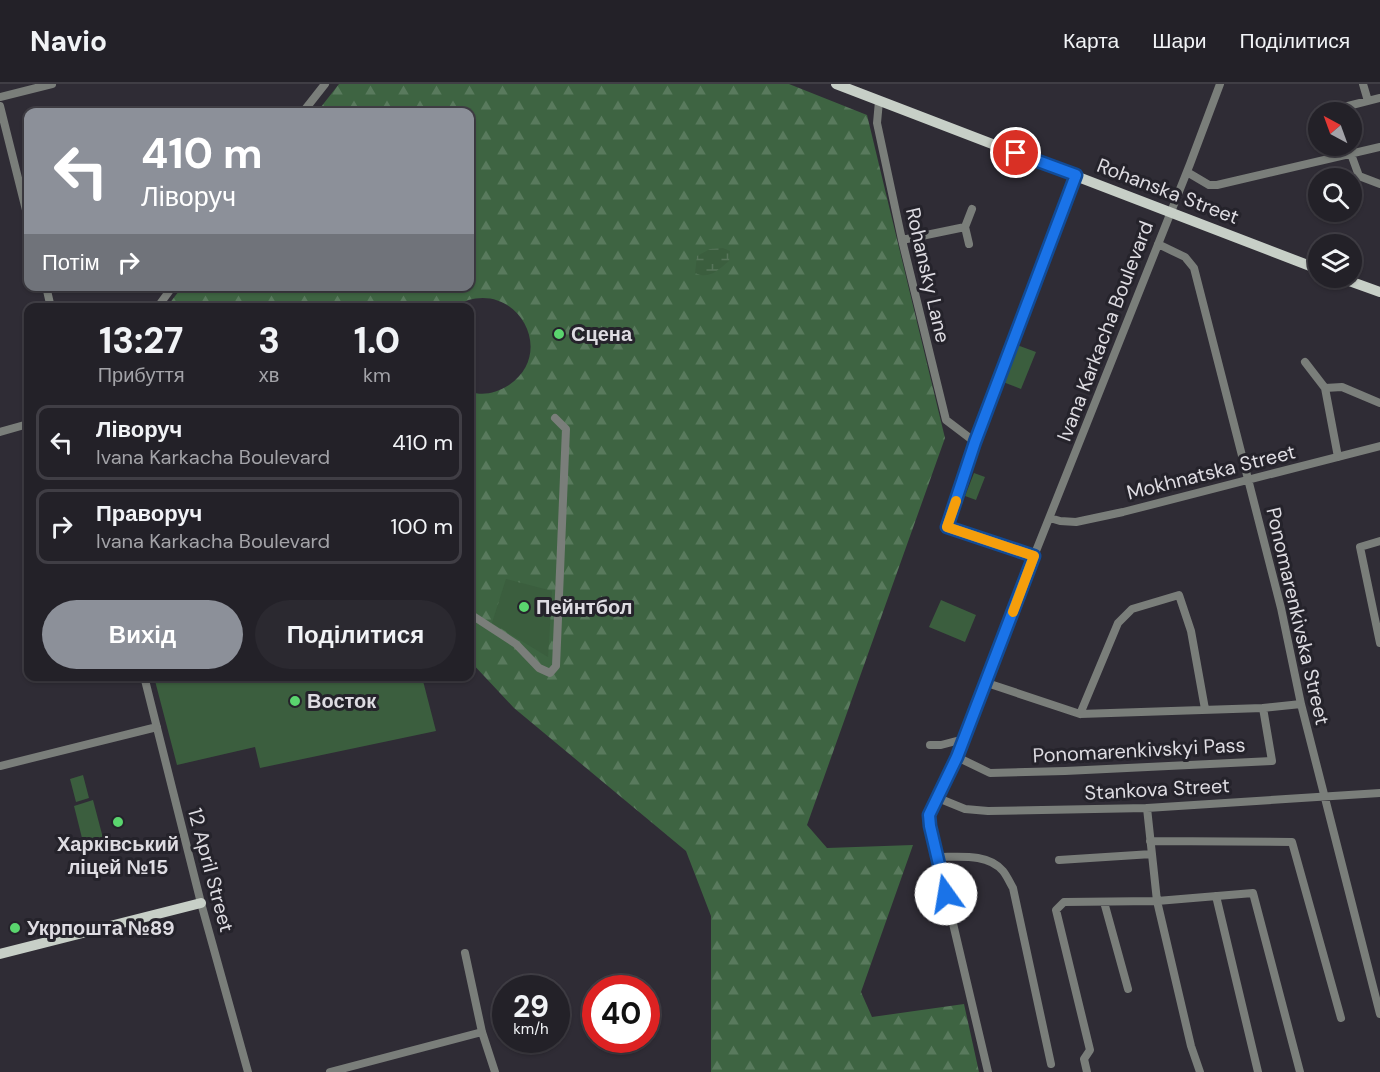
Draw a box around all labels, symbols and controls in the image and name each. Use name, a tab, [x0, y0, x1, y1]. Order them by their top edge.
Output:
text: Navio	[30, 23, 107, 60]
text: Карта	[1063, 27, 1119, 55]
text: Шари	[1152, 27, 1207, 55]
text: Поділитися	[1240, 27, 1350, 55]
north arrow	[1308, 102, 1362, 156]
map controls	[1308, 102, 1362, 288]
text: 410 m	[141, 126, 263, 181]
pin	[990, 127, 1041, 178]
icon: left	[42, 132, 120, 210]
icon: arrive	[999, 136, 1032, 169]
street label: Rohanska Street	[1093, 152, 1243, 230]
button: search	[1308, 168, 1362, 222]
text: Ліворуч	[141, 179, 236, 214]
street label: Rohansky Lane	[900, 205, 956, 345]
street label: Ivana Karkacha Boulevard	[1051, 217, 1159, 445]
button: layers	[1308, 234, 1362, 288]
icon: right	[112, 246, 145, 279]
text: Потім	[42, 248, 100, 277]
text: 13:27	[99, 317, 183, 364]
text: 3	[258, 317, 280, 364]
text: 1.0	[354, 317, 400, 364]
place label: Сцена	[571, 321, 633, 347]
marker: Сцена	[552, 327, 566, 341]
text: Прибуття	[98, 362, 185, 388]
text: хв	[259, 362, 279, 388]
text: km	[363, 362, 391, 388]
text: Ліворуч	[96, 415, 182, 444]
icon: left	[45, 426, 78, 459]
text: 410 m	[392, 428, 453, 457]
street label: Mokhnatska Street	[1124, 438, 1298, 506]
text: Ivana Karkacha Boulevard	[96, 444, 330, 470]
text: Праворуч	[96, 499, 202, 528]
street label: Ponomarenkivska Street	[1260, 505, 1336, 728]
icon: right	[45, 510, 78, 543]
text: 100 m	[391, 512, 453, 541]
text: Ivana Karkacha Boulevard	[96, 528, 330, 554]
place label: Пейнтбол	[536, 594, 632, 620]
button: Вихід	[42, 600, 243, 669]
button: Поділитися	[255, 600, 456, 669]
marker: Пейнтбол	[517, 600, 531, 614]
place label: Восток	[307, 688, 377, 714]
marker: Восток	[288, 694, 302, 708]
street label: Ponomarenkivskyi Pass	[1032, 731, 1246, 769]
street label: Stankova Street	[1084, 772, 1230, 806]
street label: 12 April Street	[182, 805, 240, 935]
marker: Харківський ліцей №15	[111, 815, 125, 829]
place label: Харківський ліцей №15	[57, 831, 179, 880]
position arrow	[914, 862, 978, 926]
place label: Укрпошта №89	[27, 915, 175, 941]
marker: Укрпошта №89	[8, 921, 22, 935]
speed limit sign: 40	[582, 975, 660, 1053]
text: 29	[513, 987, 549, 1026]
text: km/h	[513, 1019, 549, 1039]

